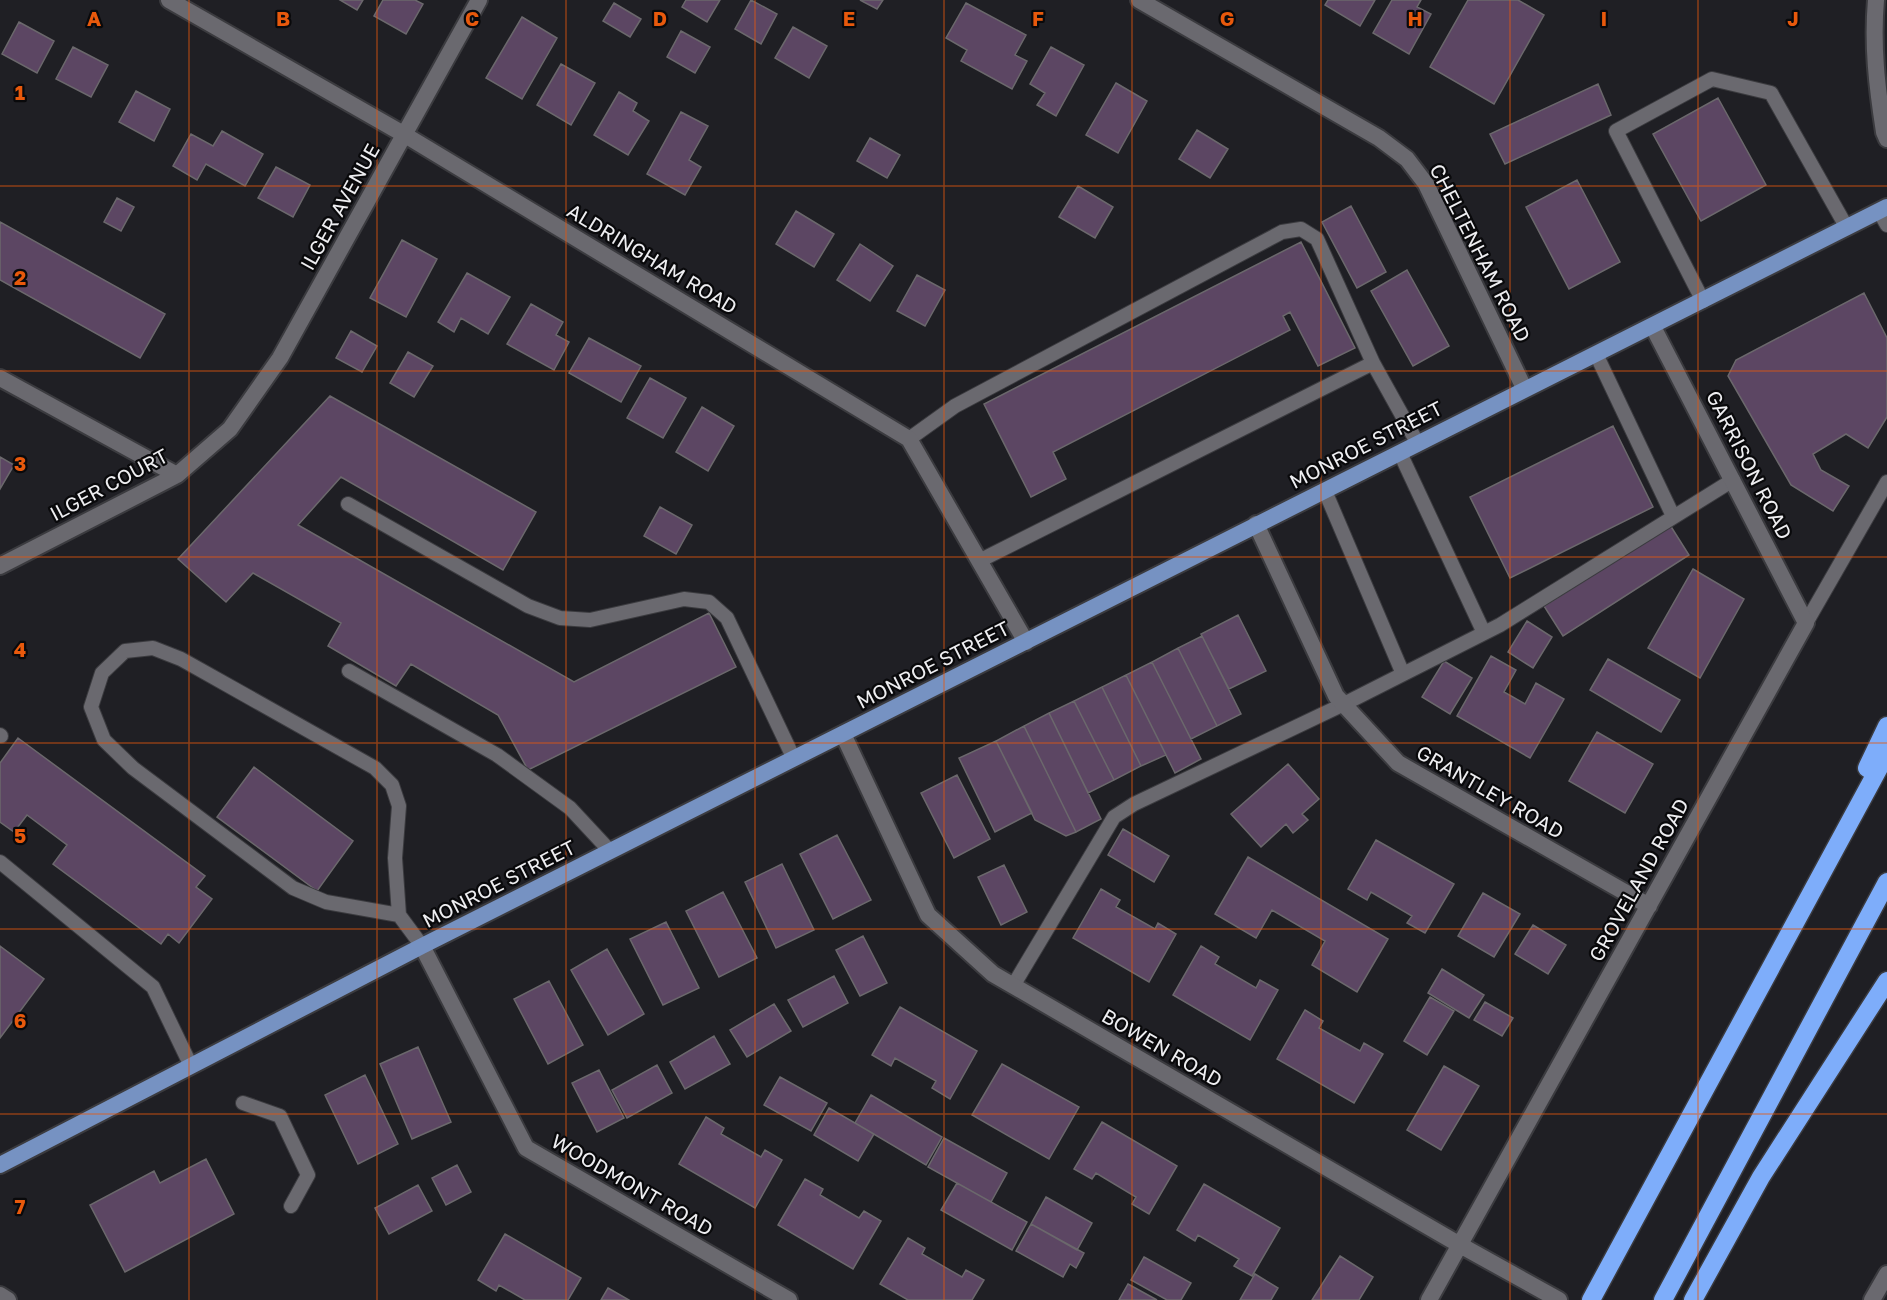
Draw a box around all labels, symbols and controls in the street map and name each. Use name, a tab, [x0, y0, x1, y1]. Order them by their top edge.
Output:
text: A	[87, 6, 101, 30]
text: B	[276, 6, 290, 30]
text: C	[465, 6, 479, 30]
text: D	[653, 6, 667, 30]
text: E	[843, 6, 855, 30]
text: F	[1032, 6, 1044, 30]
text: G	[1220, 6, 1234, 30]
text: H	[1407, 6, 1423, 30]
text: I	[1601, 6, 1607, 30]
text: J	[1787, 6, 1799, 30]
text: 1	[15, 80, 25, 104]
street label: ILGER AVENUE	[294, 139, 384, 274]
street label: CHELTENHAM ROAD	[1426, 159, 1536, 346]
street label: ALDRINGHAM ROAD	[563, 198, 742, 318]
text: 2	[14, 265, 26, 289]
street label: GARRISON ROAD	[1702, 386, 1798, 543]
street label: MONROE STREET	[1285, 395, 1446, 493]
street label: ILGER COURT	[45, 443, 172, 525]
text: 3	[14, 451, 26, 475]
street label: MONROE STREET	[852, 615, 1013, 713]
text: 4	[14, 637, 26, 661]
street label: GRANTLEY ROAD	[1413, 739, 1568, 843]
street label: GROVELAND ROAD	[1583, 794, 1693, 965]
text: 5	[14, 823, 26, 847]
street label: MONROE STREET	[418, 834, 579, 932]
street label: BOWEN ROAD	[1098, 1003, 1227, 1091]
text: 6	[14, 1008, 26, 1032]
street label: WOODMONT ROAD	[547, 1128, 718, 1240]
text: 7	[15, 1194, 26, 1218]

